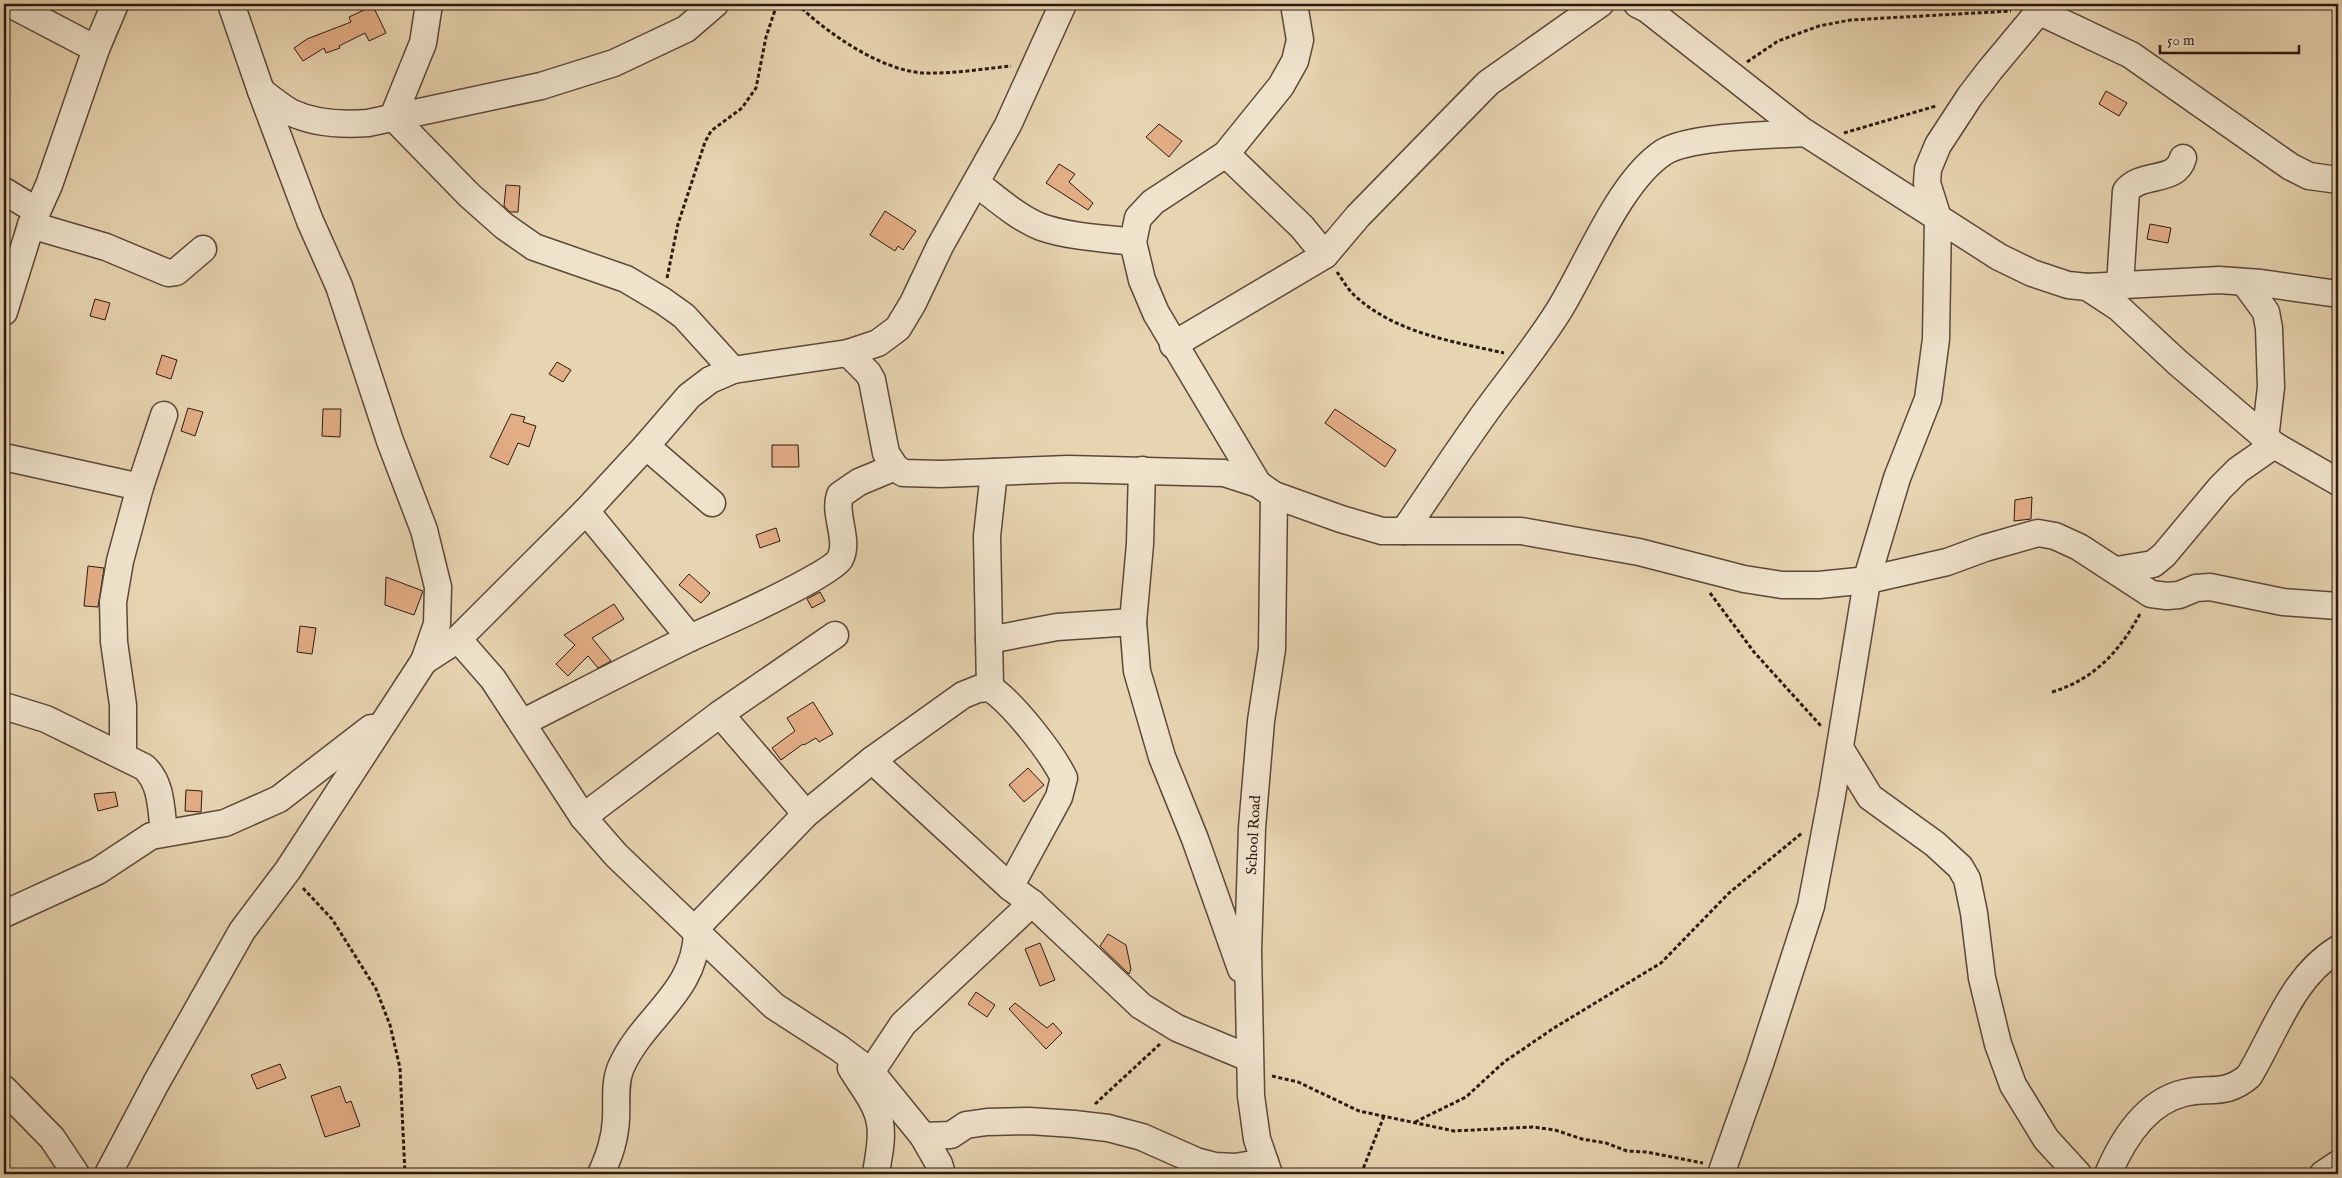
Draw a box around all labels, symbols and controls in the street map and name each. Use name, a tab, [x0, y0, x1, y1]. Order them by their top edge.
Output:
scale bar	[2160, 22, 2298, 54]
text: 50 m	[2167, 31, 2195, 50]
street label: School Road	[1242, 794, 1265, 875]

